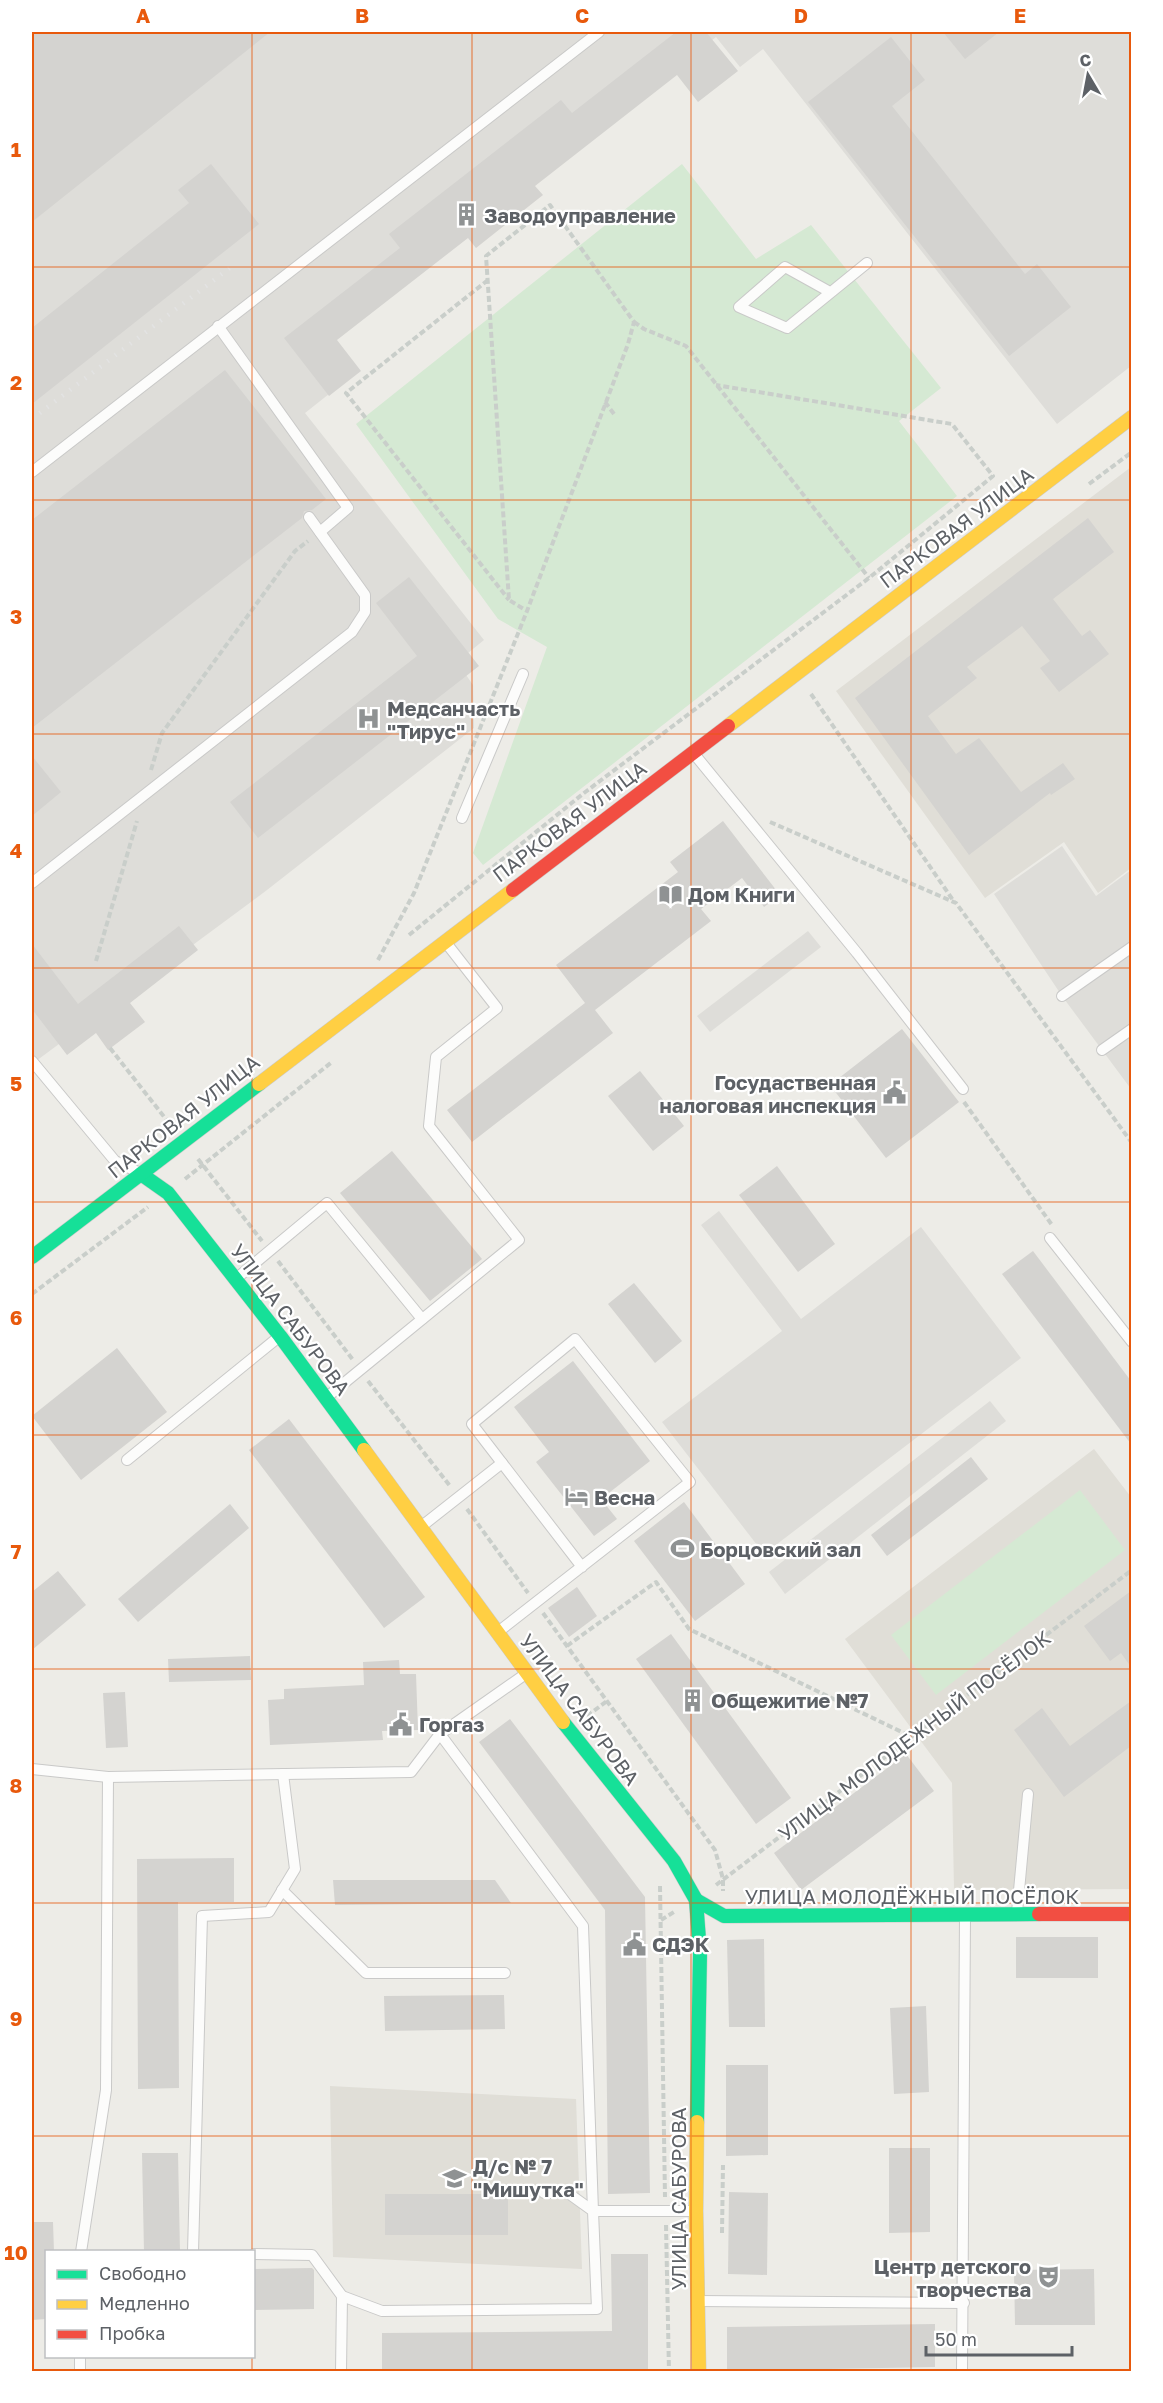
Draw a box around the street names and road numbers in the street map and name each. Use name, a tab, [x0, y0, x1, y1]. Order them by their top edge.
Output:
street label: ПАРКОВАЯ УЛИЦА	[875, 461, 1037, 593]
street label: ПАРКОВАЯ УЛИЦА	[488, 755, 650, 887]
street label: ПАРКОВАЯ УЛИЦА	[102, 1049, 264, 1183]
street label: УЛИЦА САБУРОВА	[226, 1239, 356, 1399]
street label: УЛИЦА МОЛОДЕЖНЫЙ ПОСЁЛОК	[773, 1625, 1055, 1845]
street label: УЛИЦА САБУРОВА	[515, 1629, 645, 1789]
street label: УЛИЦА МОЛОДЁЖНЫЙ ПОСЁЛОК	[745, 1884, 1079, 1908]
street label: УЛИЦА САБУРОВА	[666, 2107, 690, 2291]

